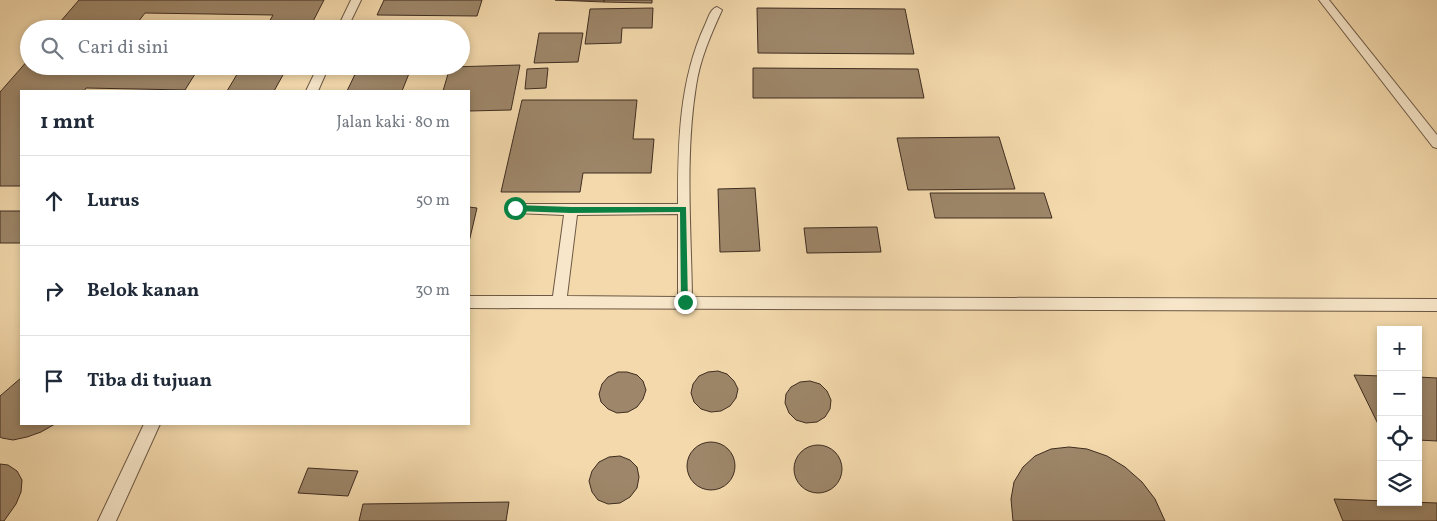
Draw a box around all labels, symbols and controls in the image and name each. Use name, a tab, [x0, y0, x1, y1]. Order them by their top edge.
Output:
search box	[20, 20, 470, 75]
icon: search	[38, 34, 66, 62]
text: Cari di sini	[78, 35, 169, 61]
text: 1 mnt	[40, 108, 95, 137]
text: Jalan kaki · 80 m	[336, 112, 450, 134]
icon: ahead	[40, 187, 68, 215]
text: Lurus	[87, 188, 139, 214]
text: 50 m	[416, 190, 450, 212]
route start	[504, 197, 527, 220]
icon: right	[40, 277, 68, 305]
text: Belok kanan	[87, 278, 199, 304]
text: 30 m	[415, 280, 450, 302]
route end	[674, 291, 697, 314]
map controls	[1377, 326, 1422, 506]
button: +	[1377, 326, 1422, 371]
icon: arrive	[40, 367, 68, 395]
text: Tiba di tujuan	[87, 368, 212, 394]
button: −	[1377, 371, 1422, 416]
button: locate	[1377, 416, 1422, 461]
button: layers	[1377, 461, 1422, 506]

